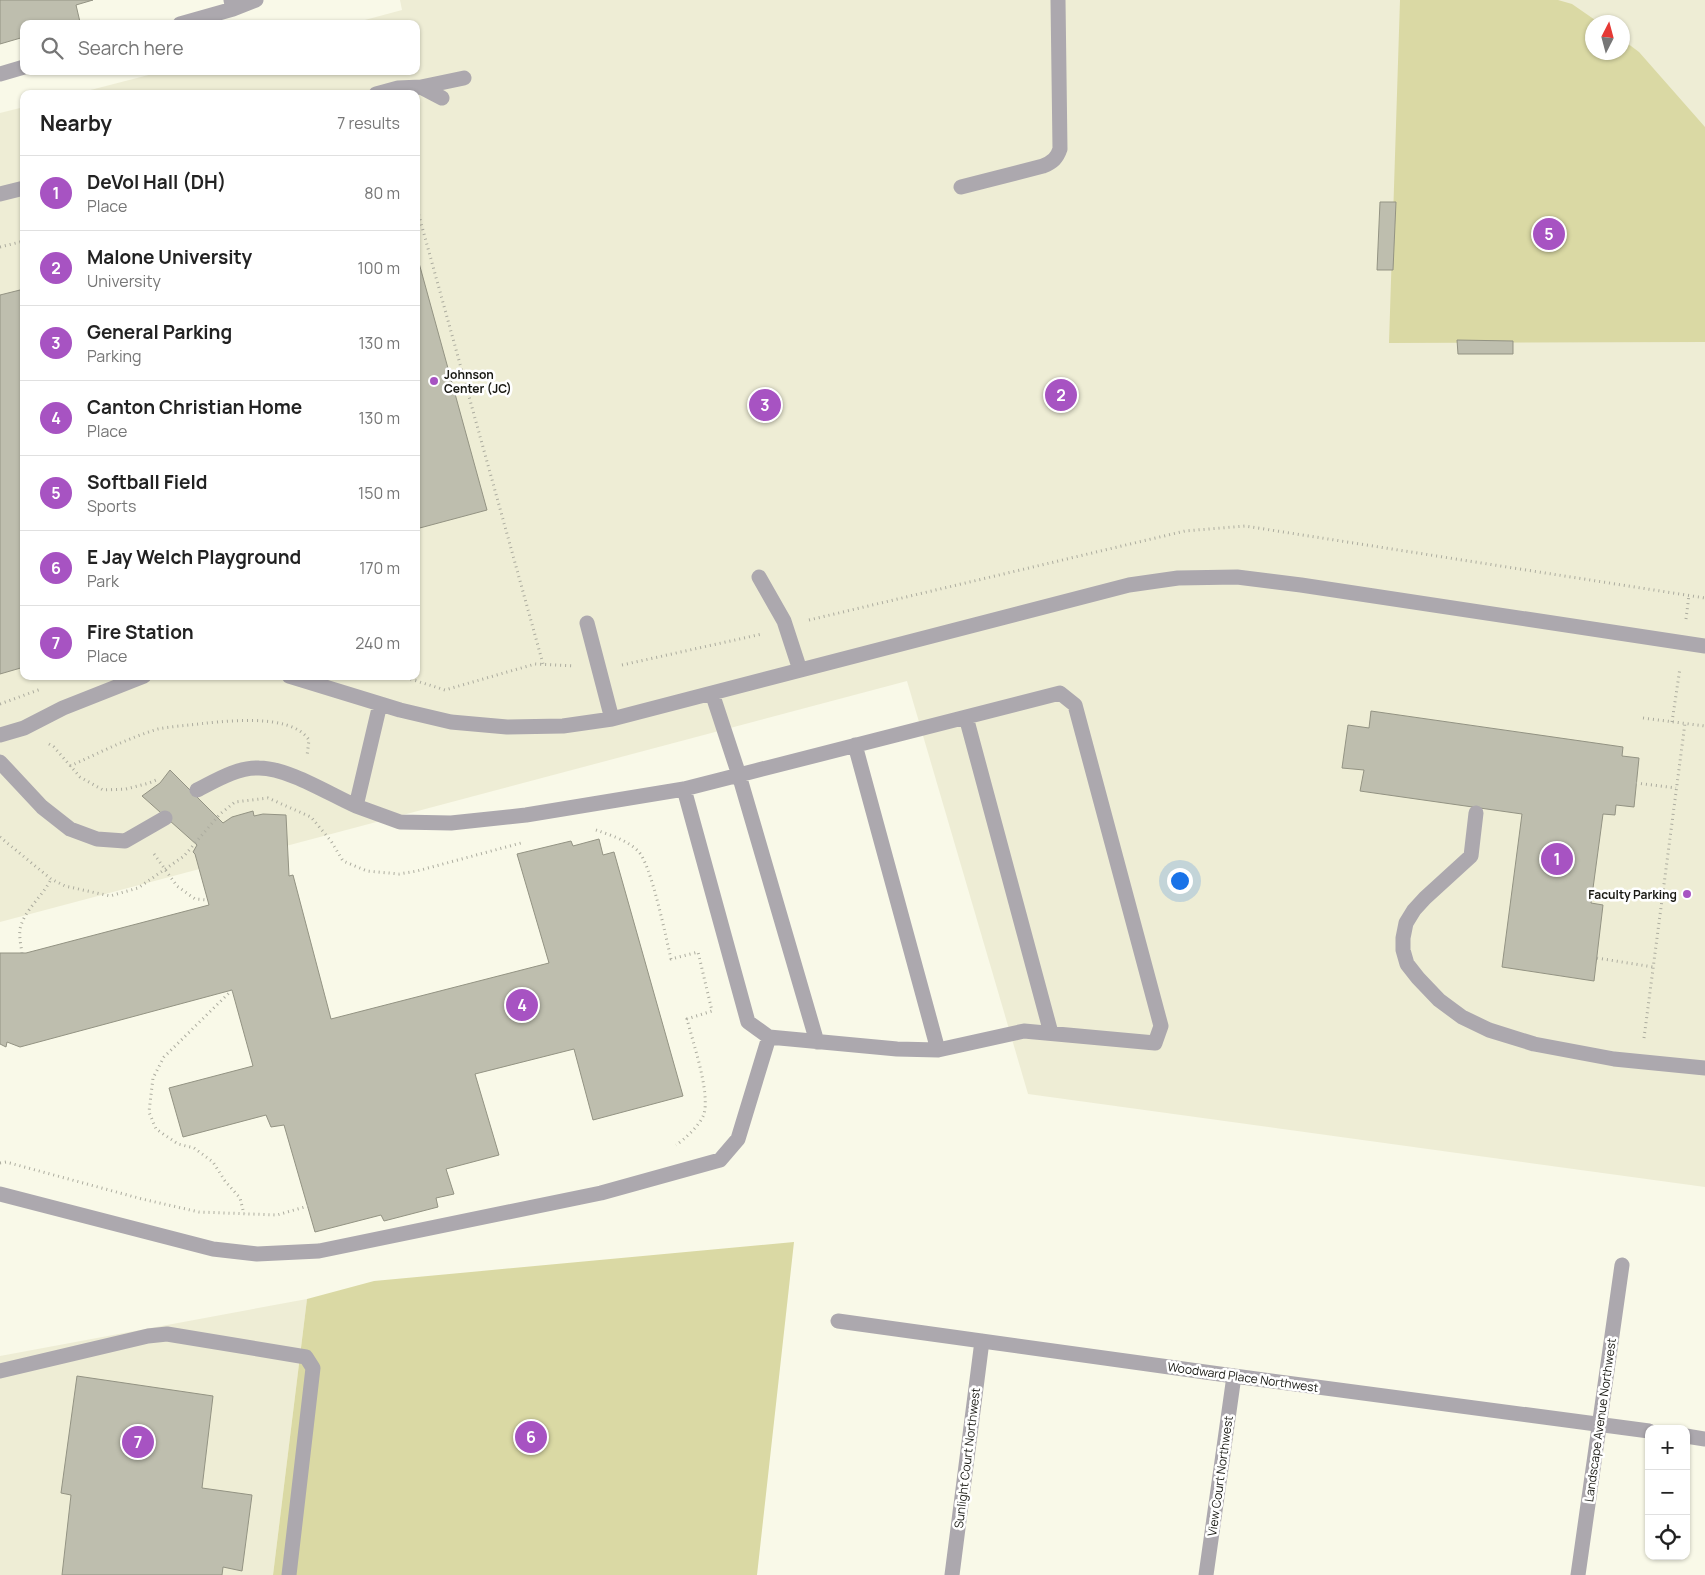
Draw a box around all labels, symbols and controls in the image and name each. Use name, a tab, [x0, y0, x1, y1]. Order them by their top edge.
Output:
north arrow	[1585, 15, 1630, 60]
search box	[20, 20, 420, 75]
icon: search	[38, 34, 66, 62]
text: Search here	[78, 35, 184, 61]
text: Nearby	[40, 109, 112, 137]
text: 7 results	[337, 112, 400, 134]
text: DeVol Hall (DH)	[87, 169, 226, 195]
text: 1	[52, 182, 60, 204]
text: 80 m	[364, 182, 400, 204]
text: Place	[87, 195, 127, 217]
pin: 5	[1533, 215, 1565, 253]
text: Malone University	[87, 244, 252, 270]
text: 2	[51, 257, 61, 279]
text: 100 m	[357, 257, 400, 279]
text: University	[87, 270, 161, 292]
text: General Parking	[87, 319, 232, 345]
text: 3	[51, 332, 61, 354]
text: 130 m	[358, 332, 400, 354]
text: Parking	[87, 345, 142, 367]
place label: Johnson Center (JC)	[444, 366, 512, 397]
marker: Johnson Center (JC)	[428, 375, 440, 387]
pin: 2	[1045, 376, 1077, 414]
pin: 3	[749, 386, 781, 424]
text: Canton Christian Home	[87, 394, 302, 420]
text: 4	[51, 407, 61, 429]
text: 130 m	[358, 407, 400, 429]
text: Place	[87, 420, 127, 442]
text: Softball Field	[87, 469, 208, 495]
text: 5	[51, 482, 61, 504]
text: 150 m	[358, 482, 400, 504]
text: Sports	[87, 495, 136, 517]
text: E Jay Welch Playground	[87, 544, 301, 570]
text: 6	[51, 557, 61, 579]
text: 170 m	[359, 557, 400, 579]
text: Park	[87, 570, 119, 592]
text: Fire Station	[87, 619, 194, 645]
text: 7	[52, 632, 60, 654]
text: 240 m	[355, 632, 400, 654]
text: Place	[87, 645, 127, 667]
pin: 1	[1541, 840, 1573, 878]
your location	[1167, 868, 1193, 894]
place label: Faculty Parking	[1588, 886, 1677, 903]
marker: Faculty Parking	[1681, 888, 1693, 900]
pin: 4	[506, 986, 538, 1024]
street label: Landscape Avenue Northwest	[1580, 1337, 1620, 1503]
street label: Woodward Place Northwest	[1166, 1358, 1320, 1396]
street label: Sunlight Court Northwest	[950, 1386, 984, 1529]
street label: View Court Northwest	[1203, 1415, 1237, 1537]
pin: 6	[515, 1418, 547, 1456]
pin: 7	[122, 1423, 154, 1461]
map controls	[1645, 1425, 1690, 1560]
button: +	[1645, 1425, 1690, 1470]
button: −	[1645, 1470, 1690, 1515]
button: locate	[1645, 1515, 1690, 1560]

